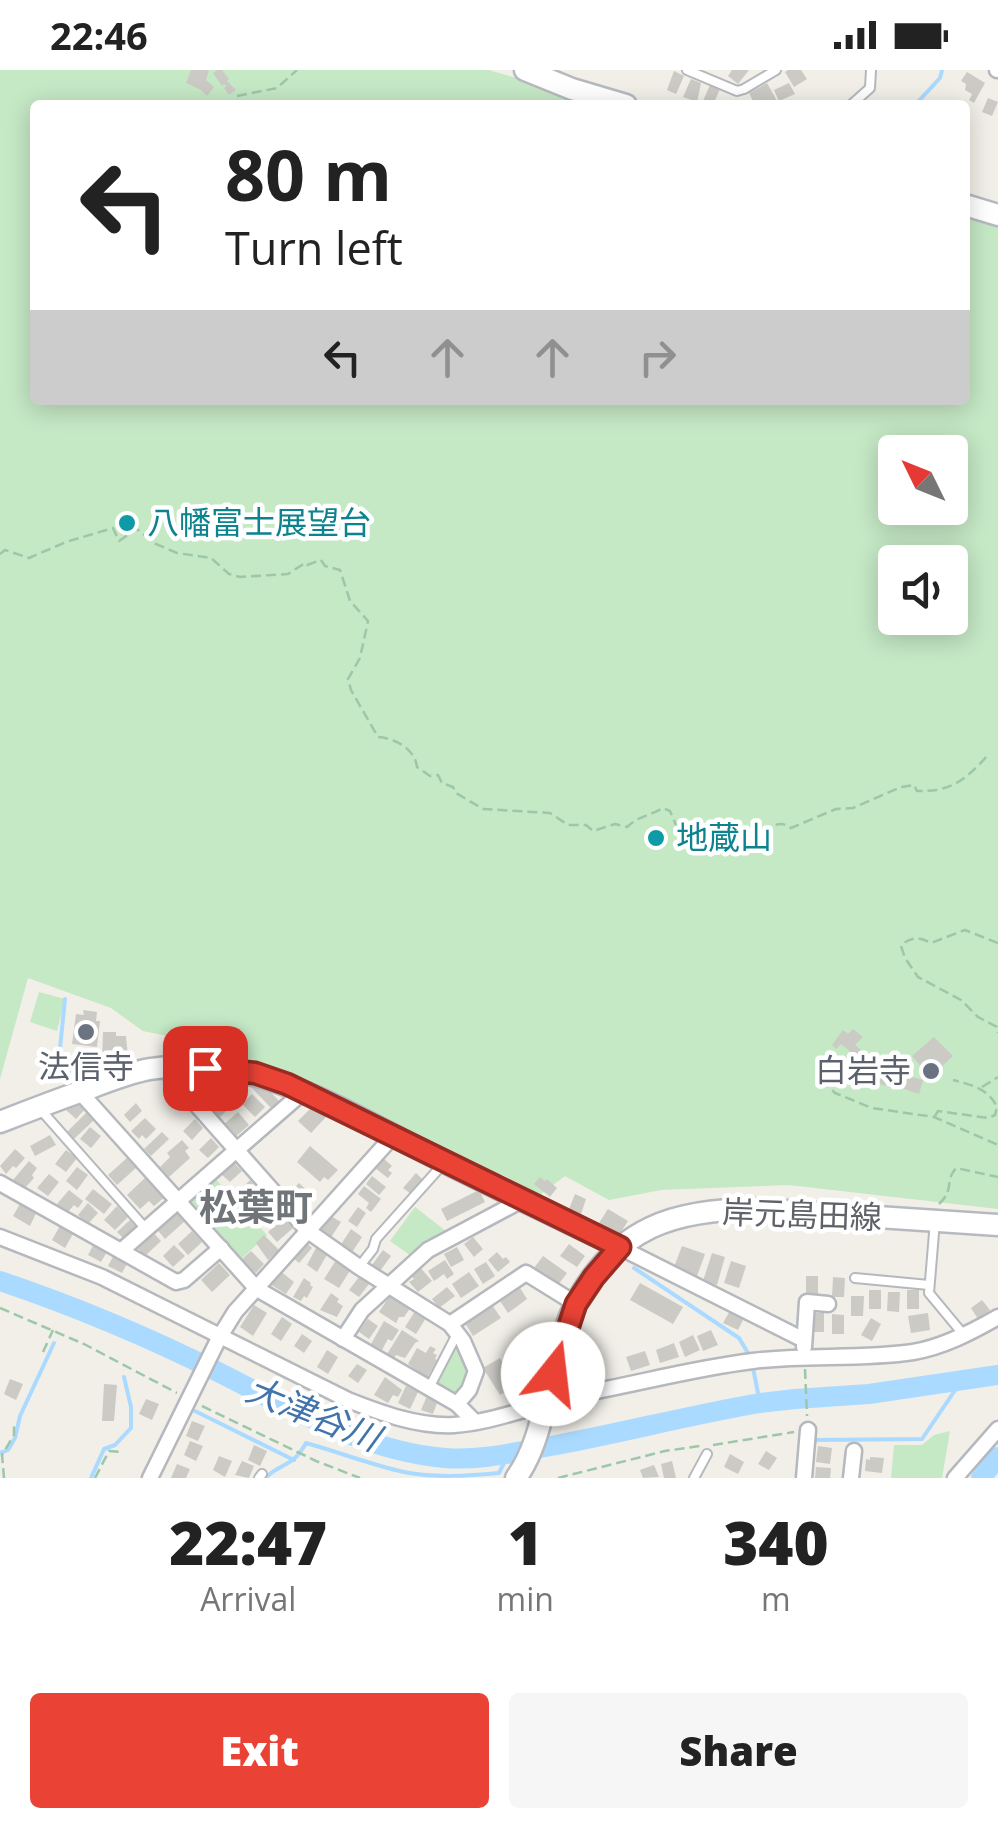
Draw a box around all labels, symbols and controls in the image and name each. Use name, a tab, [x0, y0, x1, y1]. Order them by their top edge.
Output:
text: 22:46	[50, 9, 148, 61]
text: 80 m	[225, 126, 392, 222]
icon: left	[60, 140, 190, 270]
text: Turn left	[225, 217, 403, 278]
icon: left	[315, 330, 370, 385]
icon: ahead	[420, 330, 475, 385]
icon: ahead	[525, 330, 580, 385]
icon: right	[630, 330, 685, 385]
north arrow	[878, 435, 968, 525]
map controls	[878, 435, 968, 635]
place label: 八幡富士展望台	[147, 500, 371, 543]
marker: 八幡富士展望台	[116, 512, 138, 534]
button: sound	[878, 545, 968, 635]
place label: 地蔵山	[676, 815, 772, 858]
marker: 地蔵山	[645, 827, 667, 849]
marker: 法信寺	[75, 1021, 97, 1043]
pin	[163, 1026, 248, 1111]
icon: arrive	[178, 1041, 233, 1096]
place label: 法信寺	[38, 1044, 134, 1087]
place label: 白岩寺	[815, 1048, 911, 1091]
marker: 白岩寺	[920, 1060, 942, 1082]
district label: 松葉町	[199, 1180, 313, 1232]
street label: 岸元島田線	[721, 1189, 883, 1238]
position arrow	[501, 1322, 605, 1426]
water label: 大津谷川	[240, 1365, 391, 1462]
text: 22:47	[169, 1501, 327, 1583]
text: 1	[508, 1501, 543, 1583]
text: 340	[723, 1501, 829, 1583]
text: Arrival	[200, 1577, 296, 1620]
text: min	[497, 1577, 554, 1620]
text: m	[761, 1577, 791, 1620]
button: Exit	[30, 1693, 489, 1808]
button: Share	[509, 1693, 968, 1808]

